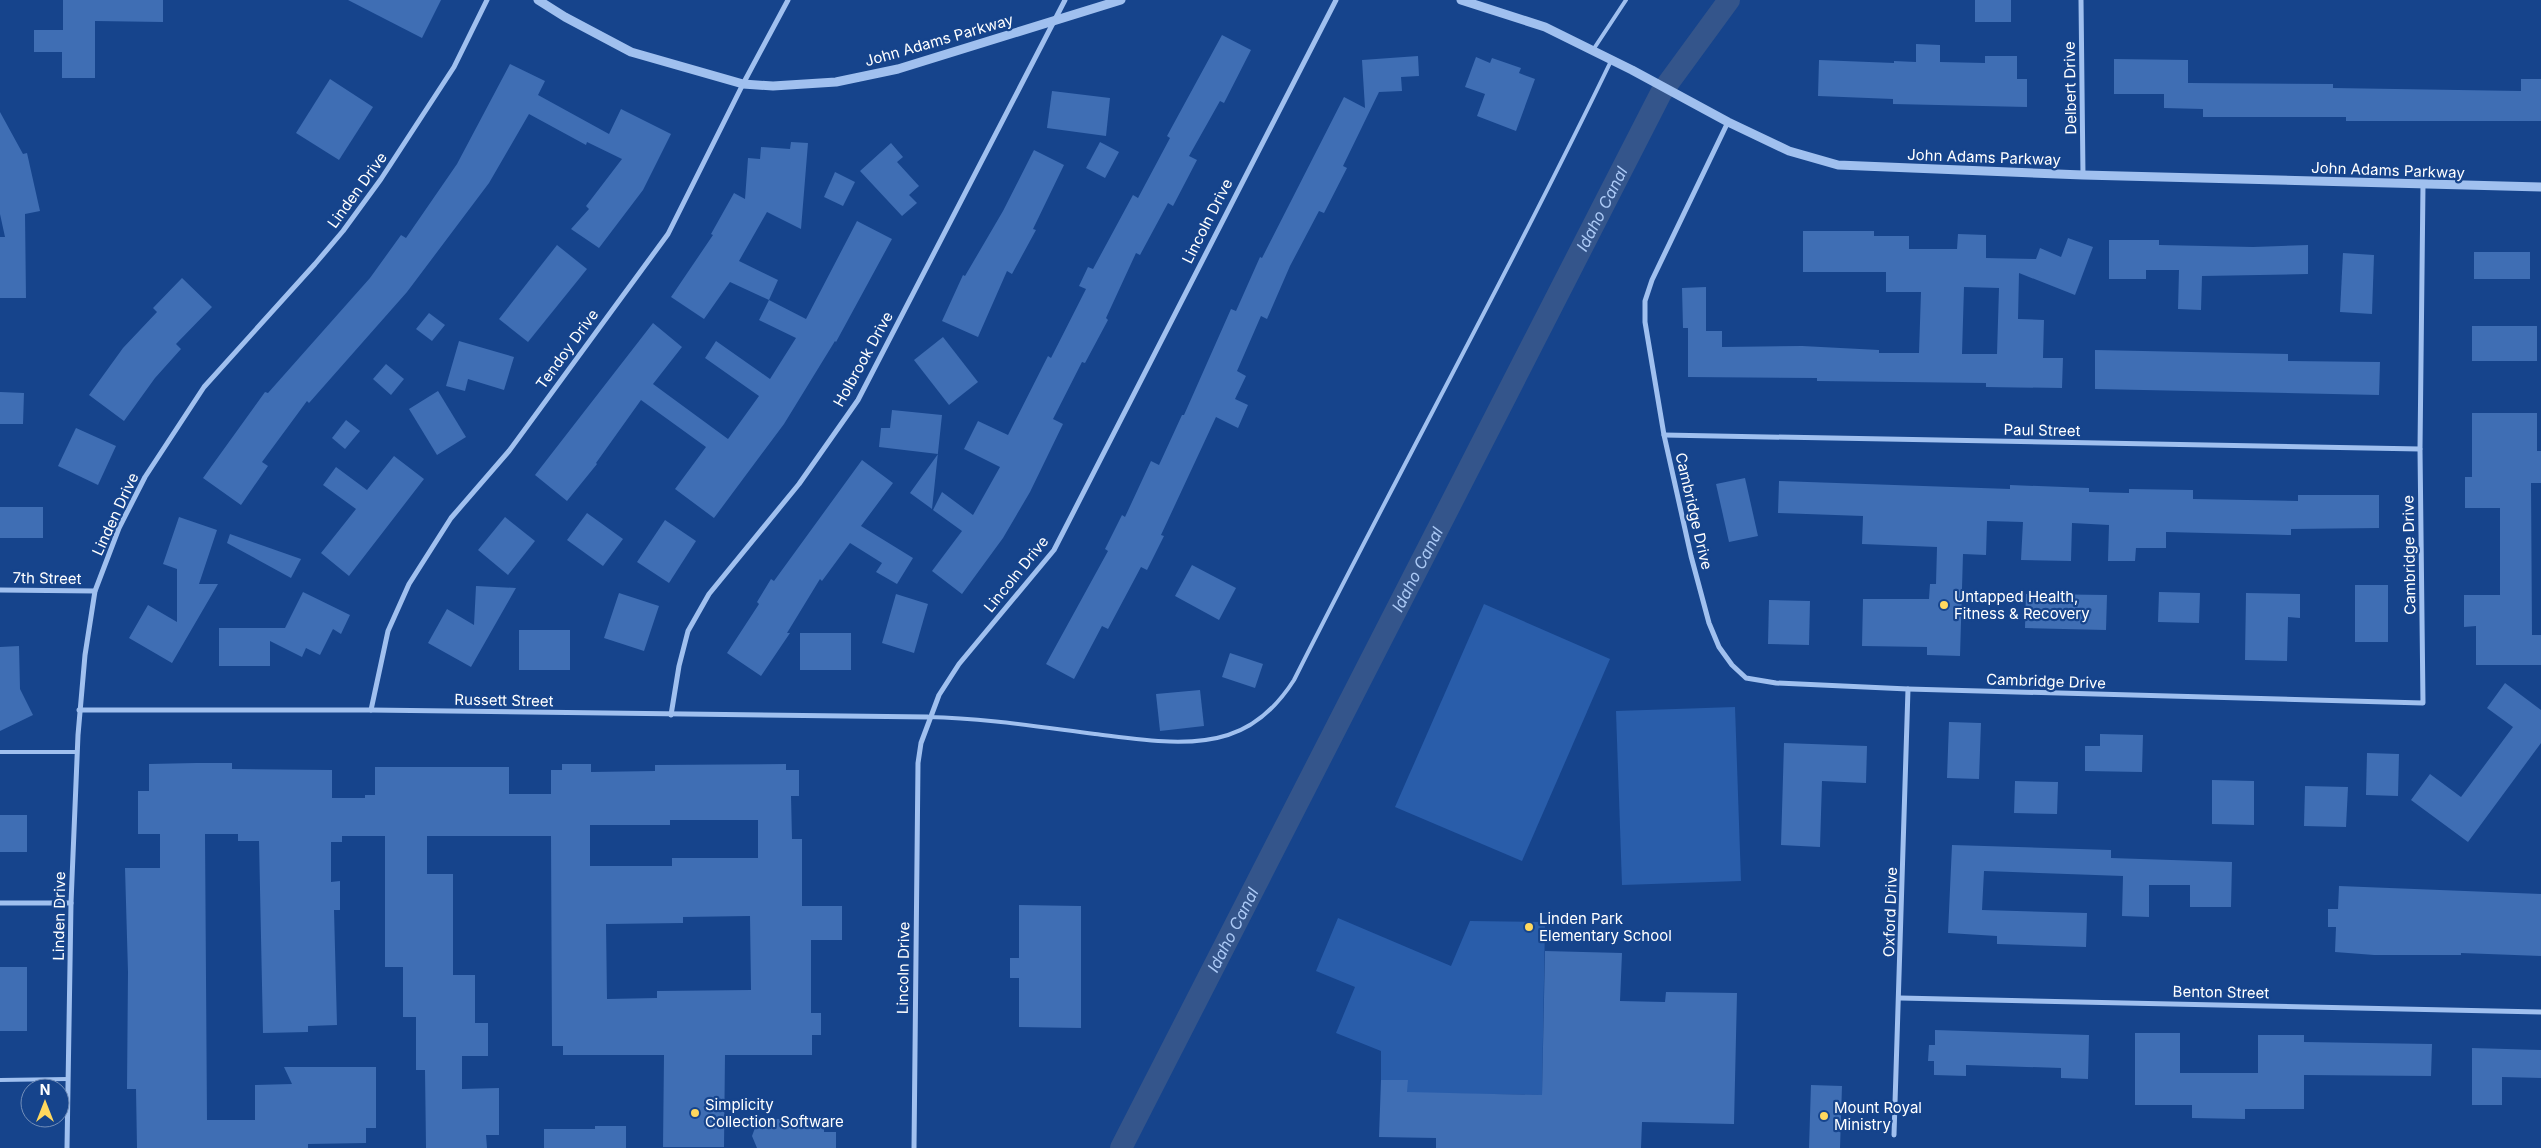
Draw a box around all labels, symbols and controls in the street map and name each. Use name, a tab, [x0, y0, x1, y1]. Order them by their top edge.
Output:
street label: John Adams Parkway	[862, 10, 1016, 70]
street label: Delbert Drive	[2060, 41, 2080, 135]
street label: John Adams Parkway	[1907, 145, 2062, 169]
street label: Linden Drive	[323, 148, 391, 232]
street label: John Adams Parkway	[2311, 158, 2466, 182]
water label: Idaho Canal	[1572, 163, 1632, 254]
street label: Lincoln Drive	[1178, 175, 1236, 267]
street label: Tendoy Drive	[532, 305, 602, 393]
street label: Holbrook Drive	[829, 308, 897, 410]
street label: Paul Street	[2003, 420, 2081, 440]
street label: Cambridge Drive	[1671, 450, 1717, 572]
street label: Linden Drive	[88, 470, 142, 558]
street label: Cambridge Drive	[2398, 495, 2420, 615]
water label: Idaho Canal	[1387, 524, 1447, 615]
street label: Lincoln Drive	[980, 532, 1052, 616]
street label: 7th Street	[12, 568, 82, 588]
place label: Untapped Health, Fitness & Recovery	[1954, 587, 2090, 623]
marker: Untapped Health, Fitness & Recovery	[1938, 599, 1950, 611]
street label: Cambridge Drive	[1986, 669, 2106, 693]
street label: Russett Street	[454, 690, 554, 710]
street label: Oxford Drive	[1879, 867, 1901, 957]
street label: Linden Drive	[49, 871, 69, 961]
water label: Idaho Canal	[1203, 884, 1263, 976]
place label: Linden Park Elementary School	[1539, 909, 1672, 945]
marker: Linden Park Elementary School	[1523, 921, 1535, 933]
street label: Lincoln Drive	[893, 922, 913, 1014]
street label: Benton Street	[2173, 982, 2270, 1002]
north arrow	[20, 1078, 70, 1128]
text: N	[40, 1081, 50, 1098]
place label: Simplicity Collection Software	[705, 1095, 844, 1131]
place label: Mount Royal Ministry	[1834, 1098, 1922, 1134]
marker: Simplicity Collection Software	[689, 1107, 701, 1119]
marker: Mount Royal Ministry	[1818, 1110, 1830, 1122]

